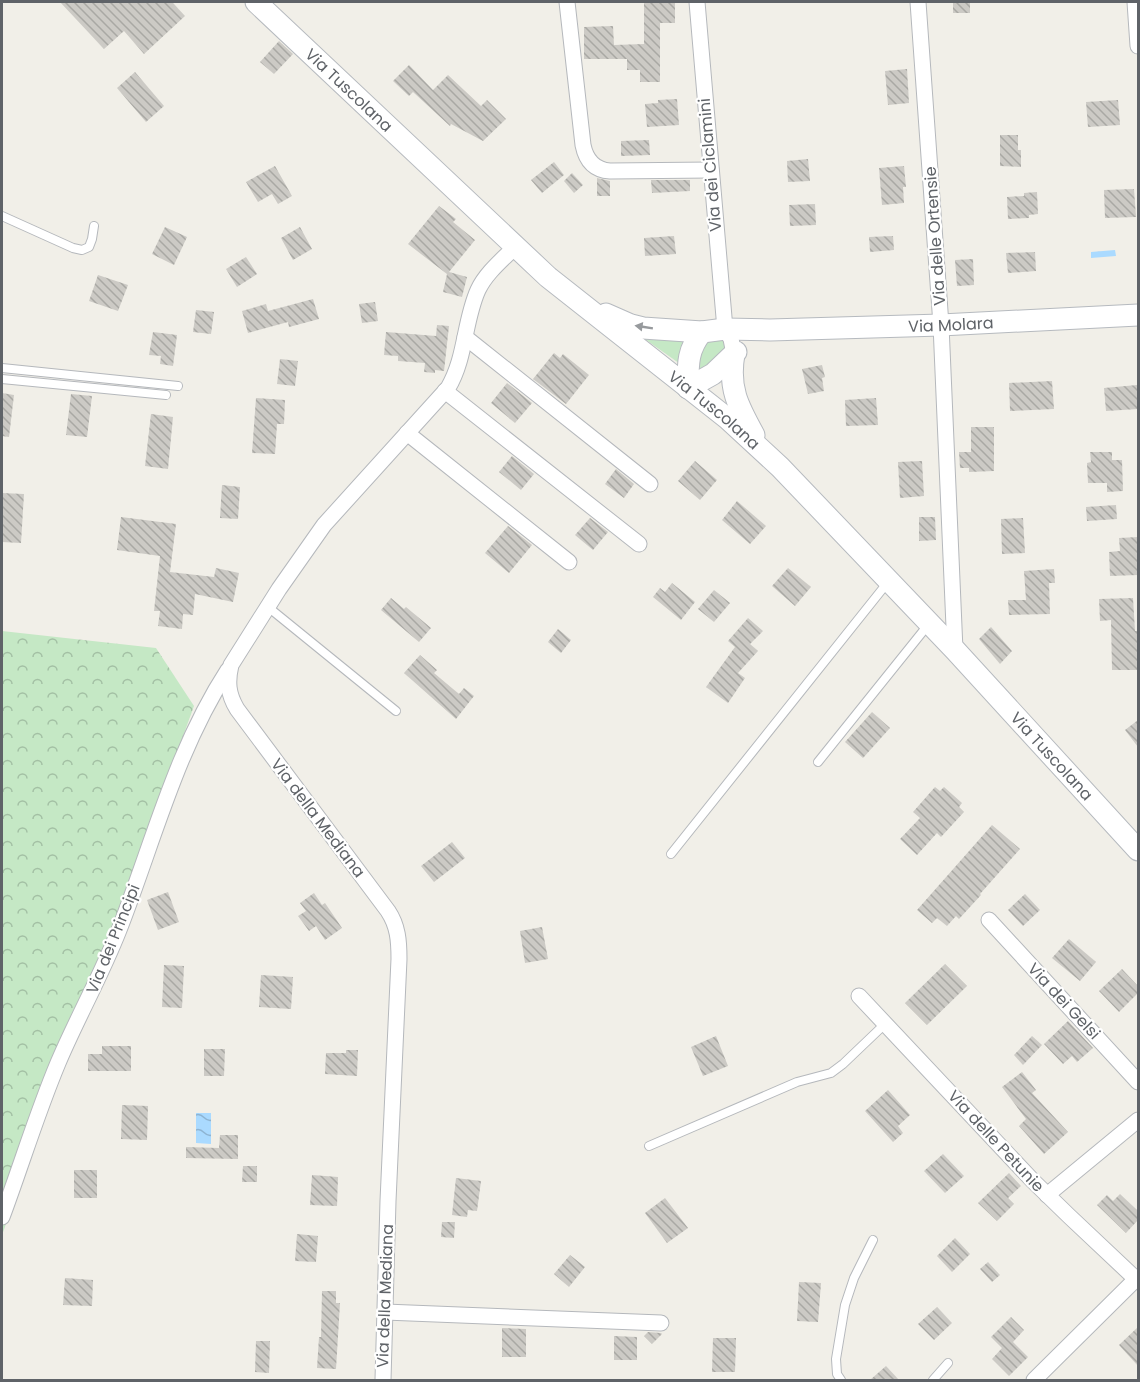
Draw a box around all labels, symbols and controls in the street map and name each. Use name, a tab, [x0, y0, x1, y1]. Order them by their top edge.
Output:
street label: Via Tuscolana	[300, 43, 398, 137]
street label: Via dei Ciclamini	[693, 97, 727, 233]
street label: Via delle Ortensie	[919, 166, 951, 306]
street label: Via Molara	[908, 311, 994, 337]
one-way arrow	[634, 323, 653, 332]
street label: Via Tuscolana	[664, 365, 765, 455]
street label: Via Tuscolana	[1005, 707, 1099, 805]
street label: Via della Mediana	[266, 754, 370, 882]
street label: Via dei Principi	[80, 881, 146, 997]
street label: Via dei Gelsi	[1022, 958, 1106, 1044]
street label: Via delle Petunie	[943, 1085, 1049, 1197]
street label: Via della Mediana	[371, 1224, 399, 1368]

